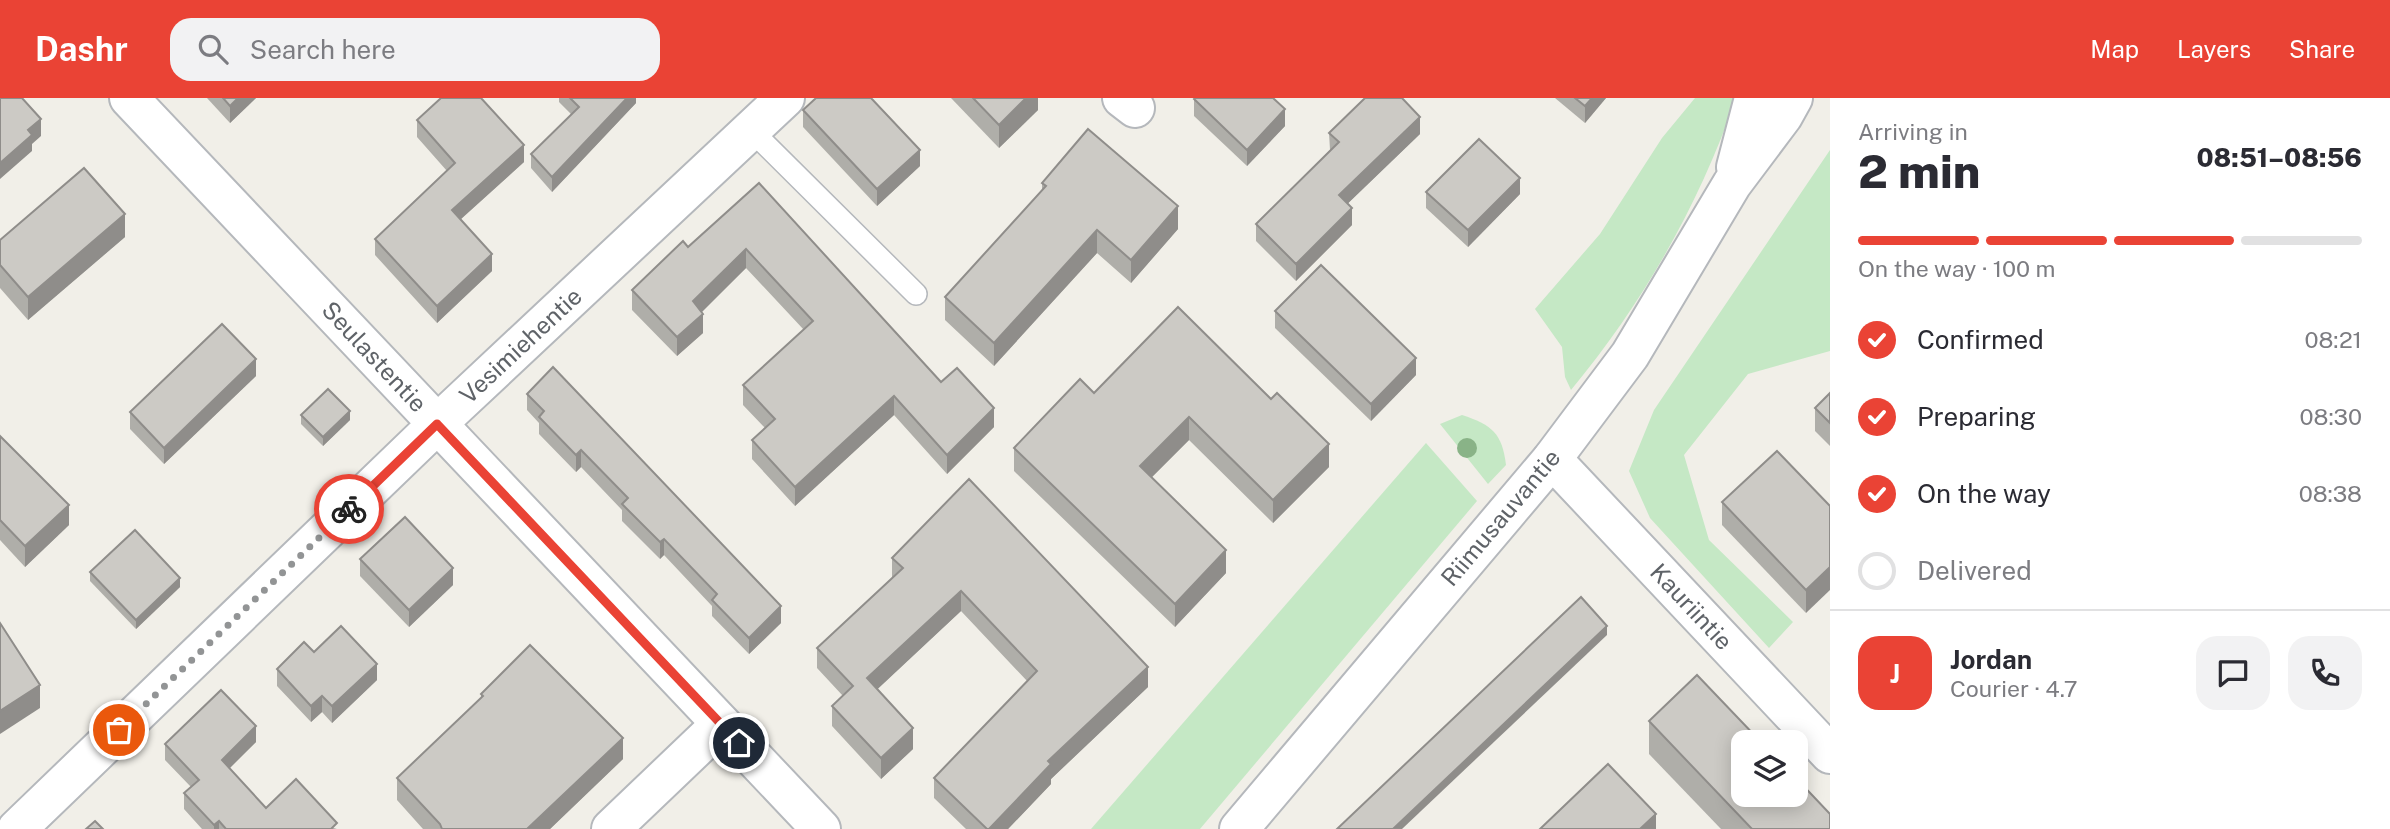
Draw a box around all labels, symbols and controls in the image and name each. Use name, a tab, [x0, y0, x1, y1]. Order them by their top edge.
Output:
search box	[170, 18, 660, 81]
text: Dashr	[35, 30, 128, 68]
icon: search	[194, 30, 232, 68]
text: Search here	[250, 34, 396, 65]
text: Map	[2090, 35, 2139, 63]
text: Layers	[2177, 35, 2251, 63]
text: Share	[2289, 35, 2355, 63]
text: Arriving in	[1858, 118, 1968, 145]
text: 08:51–08:56	[2197, 142, 2362, 173]
text: 2 min	[1858, 144, 1980, 198]
text: On the way · 100 m	[1858, 255, 2055, 282]
street label: Vesimiehentie	[453, 282, 587, 409]
street label: Seulastentie	[317, 295, 433, 417]
icon: check	[1858, 321, 1896, 359]
text: Confirmed	[1917, 324, 2044, 355]
text: 08:21	[2304, 326, 2362, 353]
icon: check	[1858, 398, 1896, 436]
text: Preparing	[1917, 401, 2036, 432]
text: 08:30	[2300, 403, 2362, 430]
street label: Riimusauvantie	[1435, 443, 1565, 591]
courier	[314, 474, 384, 544]
icon: check	[1858, 475, 1896, 513]
text: On the way	[1917, 478, 2051, 509]
text: 08:38	[2299, 480, 2362, 507]
icon: bike	[330, 490, 368, 528]
text: Delivered	[1917, 555, 2032, 586]
street label: Kauriintie	[1645, 558, 1739, 655]
button: chat	[2196, 636, 2270, 710]
button: phone	[2288, 636, 2362, 710]
text: Jordan	[1950, 644, 2032, 675]
text: J	[1890, 658, 1900, 689]
text: Courier · 4.7	[1950, 675, 2078, 702]
pin	[89, 700, 149, 760]
icon: bag	[100, 711, 138, 749]
pin	[709, 713, 769, 773]
icon: home	[720, 724, 758, 762]
map controls	[1731, 730, 1808, 807]
button: layers	[1731, 730, 1808, 807]

